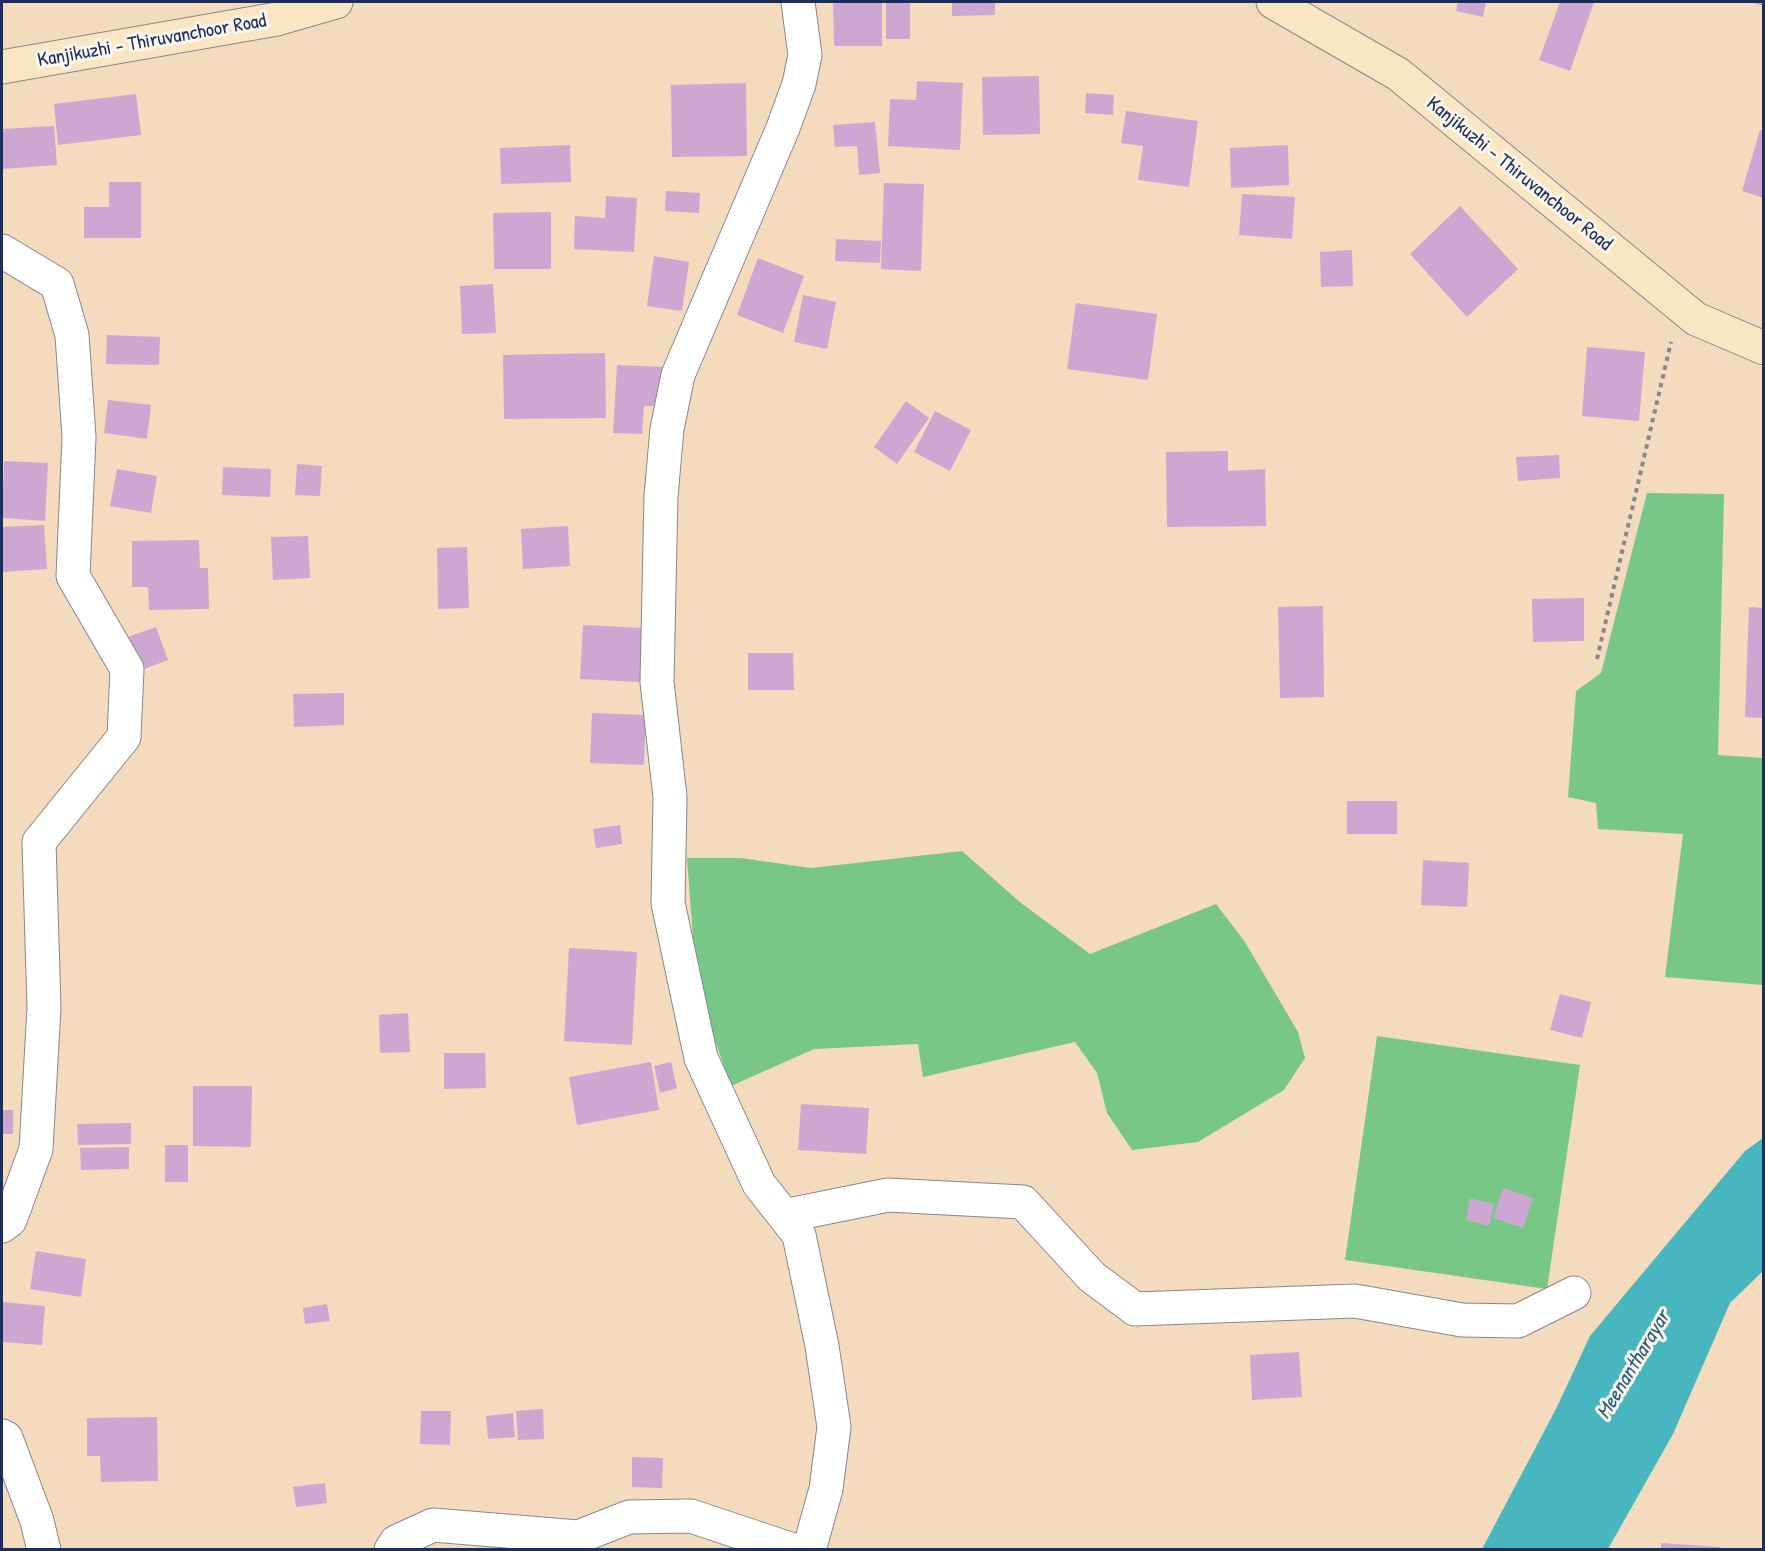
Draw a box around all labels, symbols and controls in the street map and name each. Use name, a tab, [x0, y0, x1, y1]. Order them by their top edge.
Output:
street label: Kanjikuzhi - Thiruvanchoor Road	[36, 9, 268, 73]
street label: Kanjikuzhi - Thiruvanchoor Road	[1421, 92, 1617, 256]
water label: Meenantharayar	[1592, 1306, 1676, 1424]

